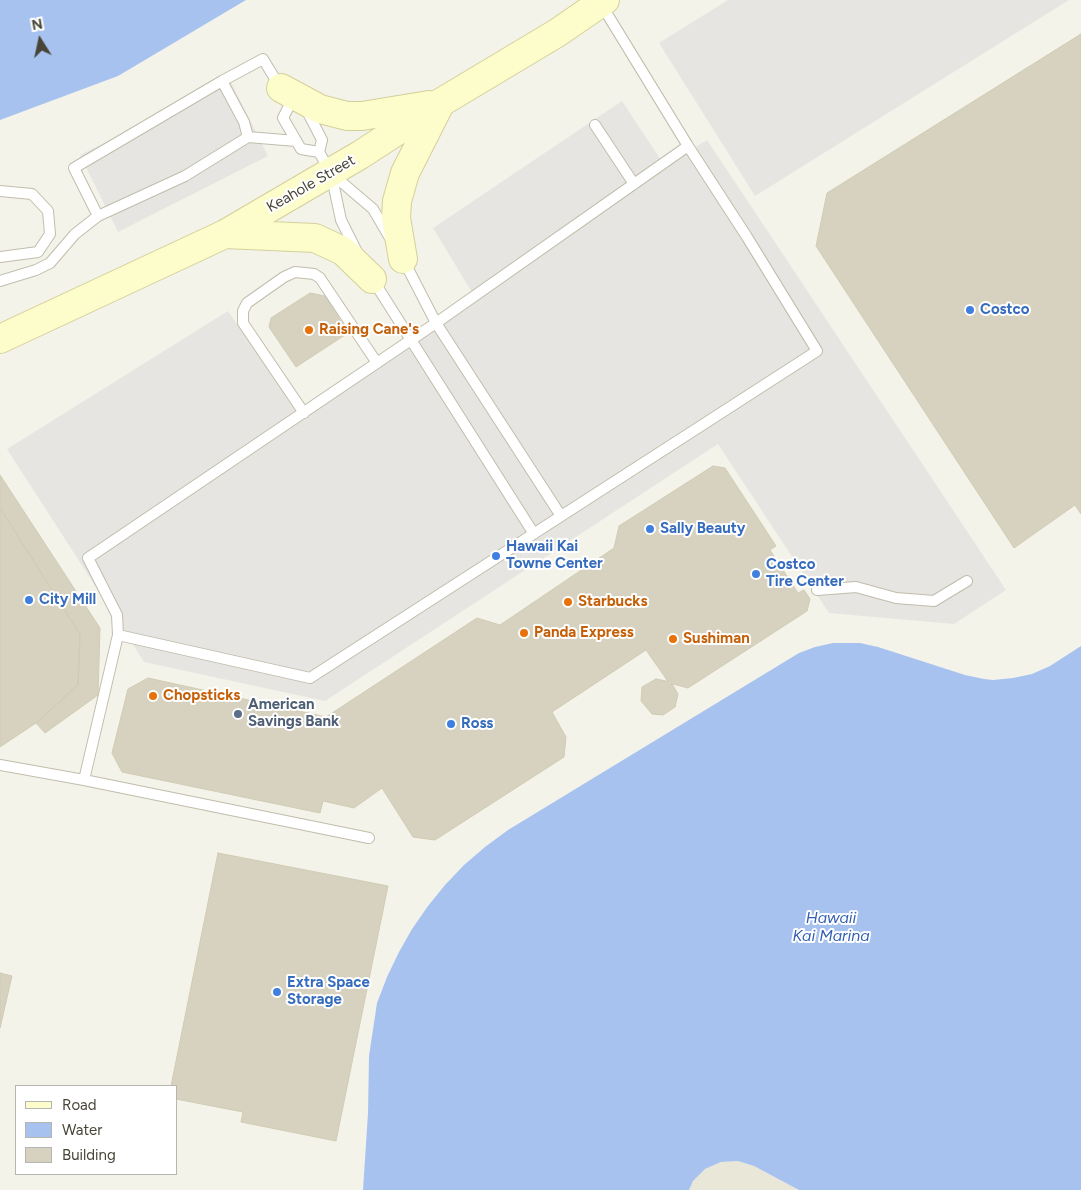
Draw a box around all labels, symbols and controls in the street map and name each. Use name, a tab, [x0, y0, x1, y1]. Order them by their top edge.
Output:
north arrow	[15, 15, 65, 65]
text: N	[30, 15, 44, 34]
street label: Keahole Street	[264, 151, 358, 217]
place label: Costco	[980, 301, 1029, 319]
marker: Costco	[964, 304, 976, 316]
place label: Raising Cane's	[319, 321, 419, 339]
marker: Raising Cane's	[303, 324, 315, 336]
place label: Sally Beauty	[660, 520, 745, 538]
marker: Sally Beauty	[644, 523, 656, 535]
place label: Hawaii Kai Towne Center	[506, 538, 603, 573]
marker: Hawaii Kai Towne Center	[490, 550, 502, 562]
place label: Costco Tire Center	[766, 556, 844, 591]
marker: Costco Tire Center	[750, 568, 762, 580]
place label: City Mill	[39, 591, 96, 609]
place label: Starbucks	[578, 593, 647, 611]
marker: City Mill	[23, 594, 35, 606]
marker: Starbucks	[562, 596, 574, 608]
place label: Panda Express	[534, 624, 634, 642]
marker: Panda Express	[518, 627, 530, 639]
place label: Sushiman	[683, 630, 750, 648]
marker: Sushiman	[667, 633, 679, 645]
place label: Chopsticks	[163, 687, 240, 705]
marker: Chopsticks	[147, 690, 159, 702]
place label: American Savings Bank	[248, 696, 339, 731]
marker: American Savings Bank	[232, 708, 244, 720]
place label: Ross	[461, 715, 493, 733]
marker: Ross	[445, 718, 457, 730]
water label: Hawaii Kai Marina	[792, 908, 870, 946]
place label: Extra Space Storage	[287, 974, 370, 1009]
marker: Extra Space Storage	[271, 986, 283, 998]
legend	[15, 1085, 178, 1175]
text: Road	[62, 1096, 97, 1114]
text: Water	[62, 1121, 102, 1139]
text: Building	[62, 1146, 116, 1164]

